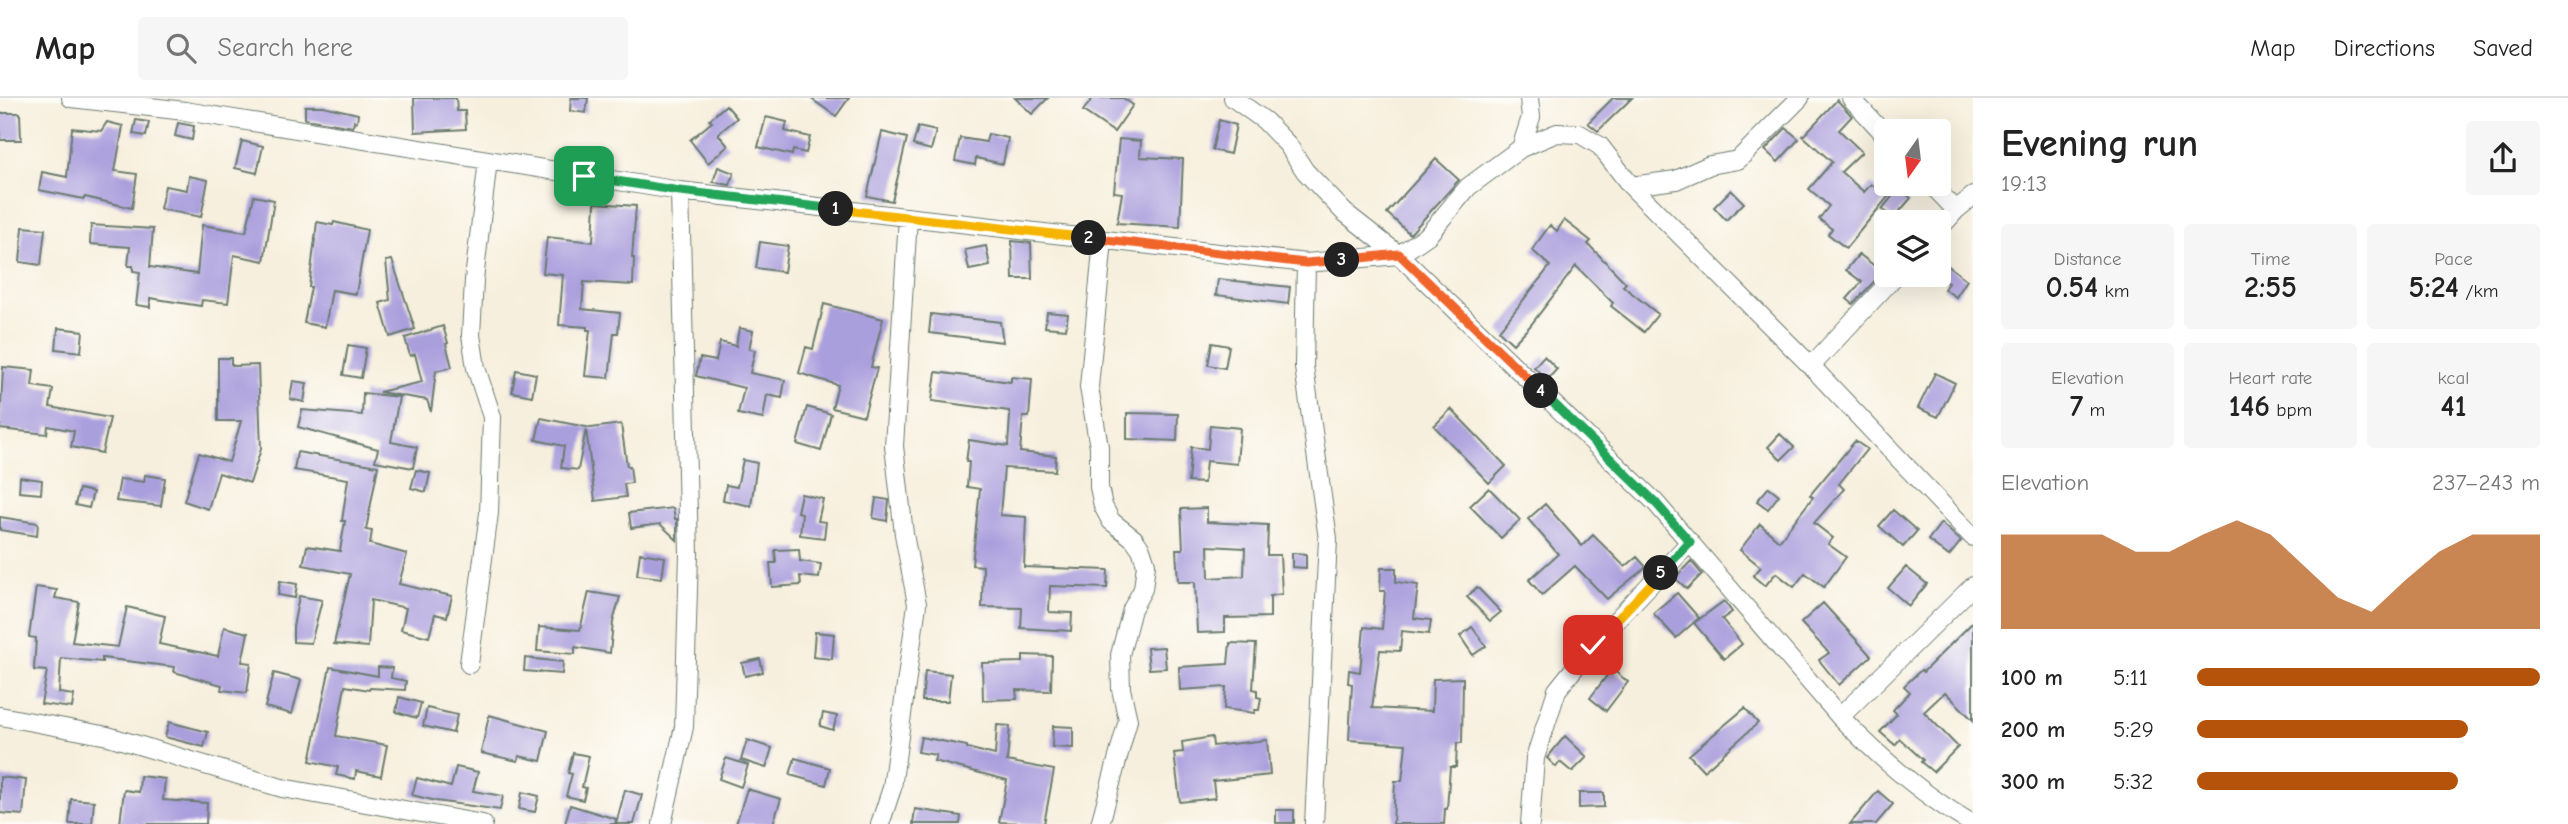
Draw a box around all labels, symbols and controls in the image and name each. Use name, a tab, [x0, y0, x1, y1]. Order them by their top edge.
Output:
search box	[138, 17, 628, 80]
text: Map	[35, 29, 96, 67]
icon: search	[162, 29, 200, 67]
text: Search here	[218, 33, 353, 63]
text: Map	[2250, 34, 2296, 62]
text: Directions	[2334, 34, 2435, 62]
text: Saved	[2473, 34, 2533, 62]
north arrow	[1874, 119, 1951, 196]
map controls	[1874, 119, 1951, 287]
button: share	[2466, 121, 2540, 195]
text: Evening run	[2001, 122, 2198, 166]
pin	[554, 146, 614, 206]
icon: arrive	[565, 157, 603, 195]
text: 19:13	[2001, 170, 2047, 197]
pin: 1	[818, 192, 854, 226]
text: 1	[832, 197, 839, 219]
button: layers	[1874, 210, 1951, 287]
pin: 2	[1072, 220, 1106, 256]
text: 2	[1084, 226, 1093, 248]
pin: 3	[1324, 242, 1360, 278]
text: 3	[1337, 248, 1346, 270]
text: Distance	[2053, 248, 2122, 270]
text: Time	[2251, 248, 2290, 270]
text: Pace	[2434, 248, 2473, 270]
text: 0.54	[2046, 270, 2098, 305]
text: 2:55	[2244, 270, 2297, 305]
text: 5:24	[2409, 270, 2459, 305]
text: km	[2098, 280, 2129, 302]
text: /km	[2459, 280, 2498, 302]
text: Elevation	[2051, 367, 2124, 389]
text: Heart rate	[2229, 367, 2312, 389]
text: kcal	[2438, 367, 2469, 389]
pin: 4	[1524, 374, 1558, 408]
text: 4	[1536, 379, 1545, 401]
text: 7	[2070, 389, 2083, 424]
text: 146	[2229, 389, 2270, 424]
text: 41	[2441, 389, 2466, 424]
text: m	[2083, 399, 2105, 421]
text: bpm	[2270, 399, 2312, 421]
text: Elevation	[2001, 469, 2089, 496]
text: 237–243 m	[2432, 469, 2540, 496]
pin: 5	[1644, 556, 1678, 590]
text: 5	[1655, 561, 1666, 583]
pin	[1563, 615, 1623, 675]
icon: check	[1574, 626, 1612, 664]
text: 100 m	[2001, 664, 2063, 691]
text: 5:11	[2113, 664, 2148, 691]
text: 200 m	[2001, 716, 2065, 743]
text: 5:29	[2113, 716, 2154, 743]
text: 300 m	[2001, 768, 2065, 795]
text: 5:32	[2113, 768, 2153, 795]

